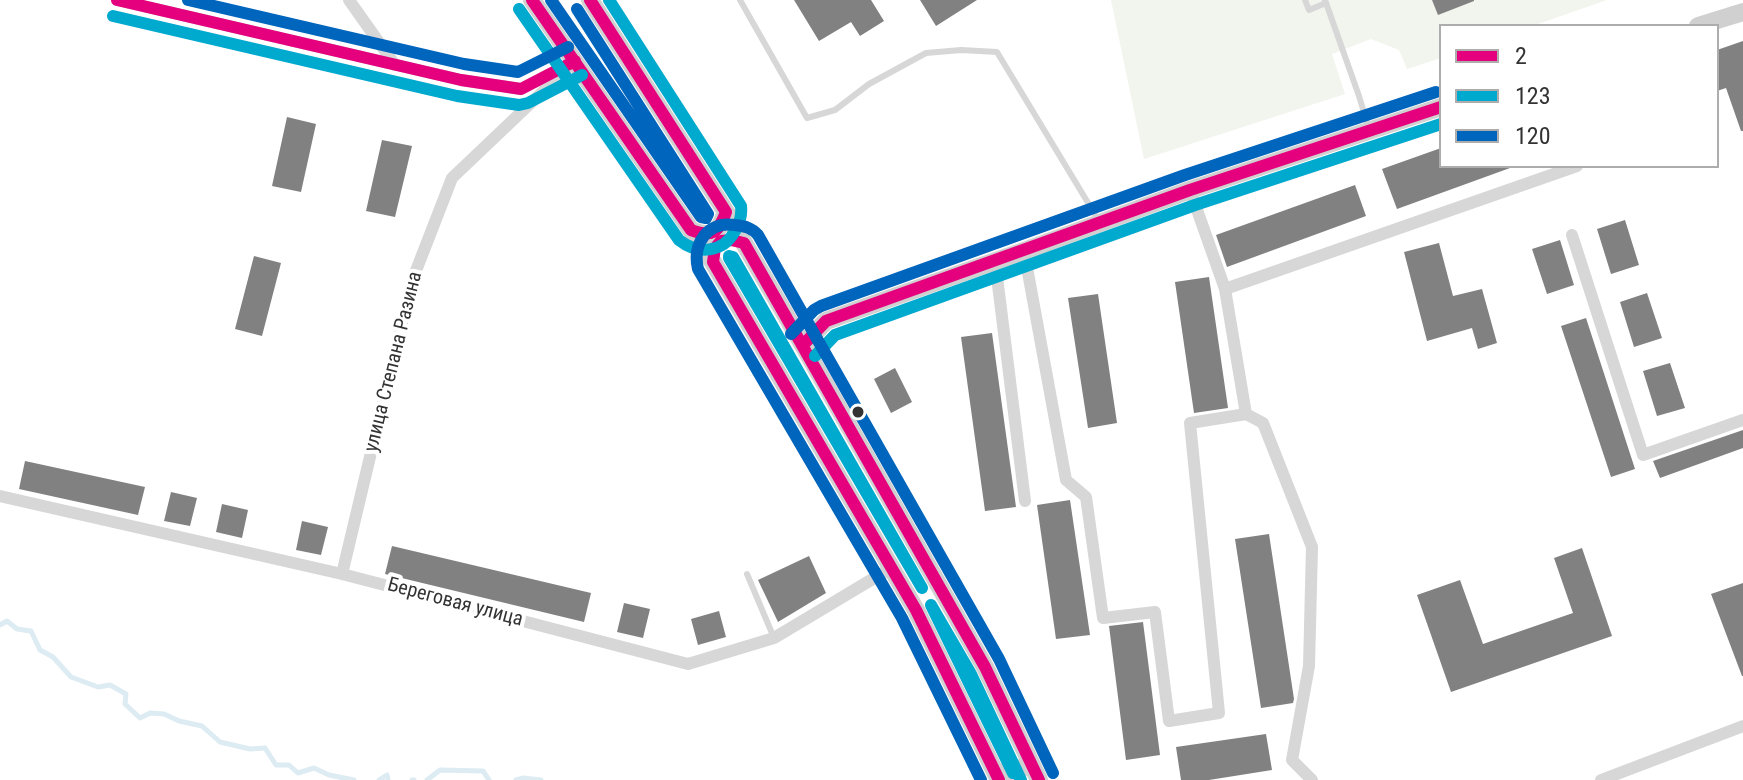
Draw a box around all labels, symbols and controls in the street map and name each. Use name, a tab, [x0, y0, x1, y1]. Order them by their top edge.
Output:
legend	[1439, 24, 1719, 168]
text: 2	[1515, 42, 1527, 70]
text: 123	[1515, 82, 1551, 110]
text: 120	[1515, 122, 1551, 150]
street label: улица Степана Разина	[360, 269, 428, 455]
unlabelled marker	[850, 404, 866, 420]
street label: Береговая улица	[385, 573, 525, 633]

